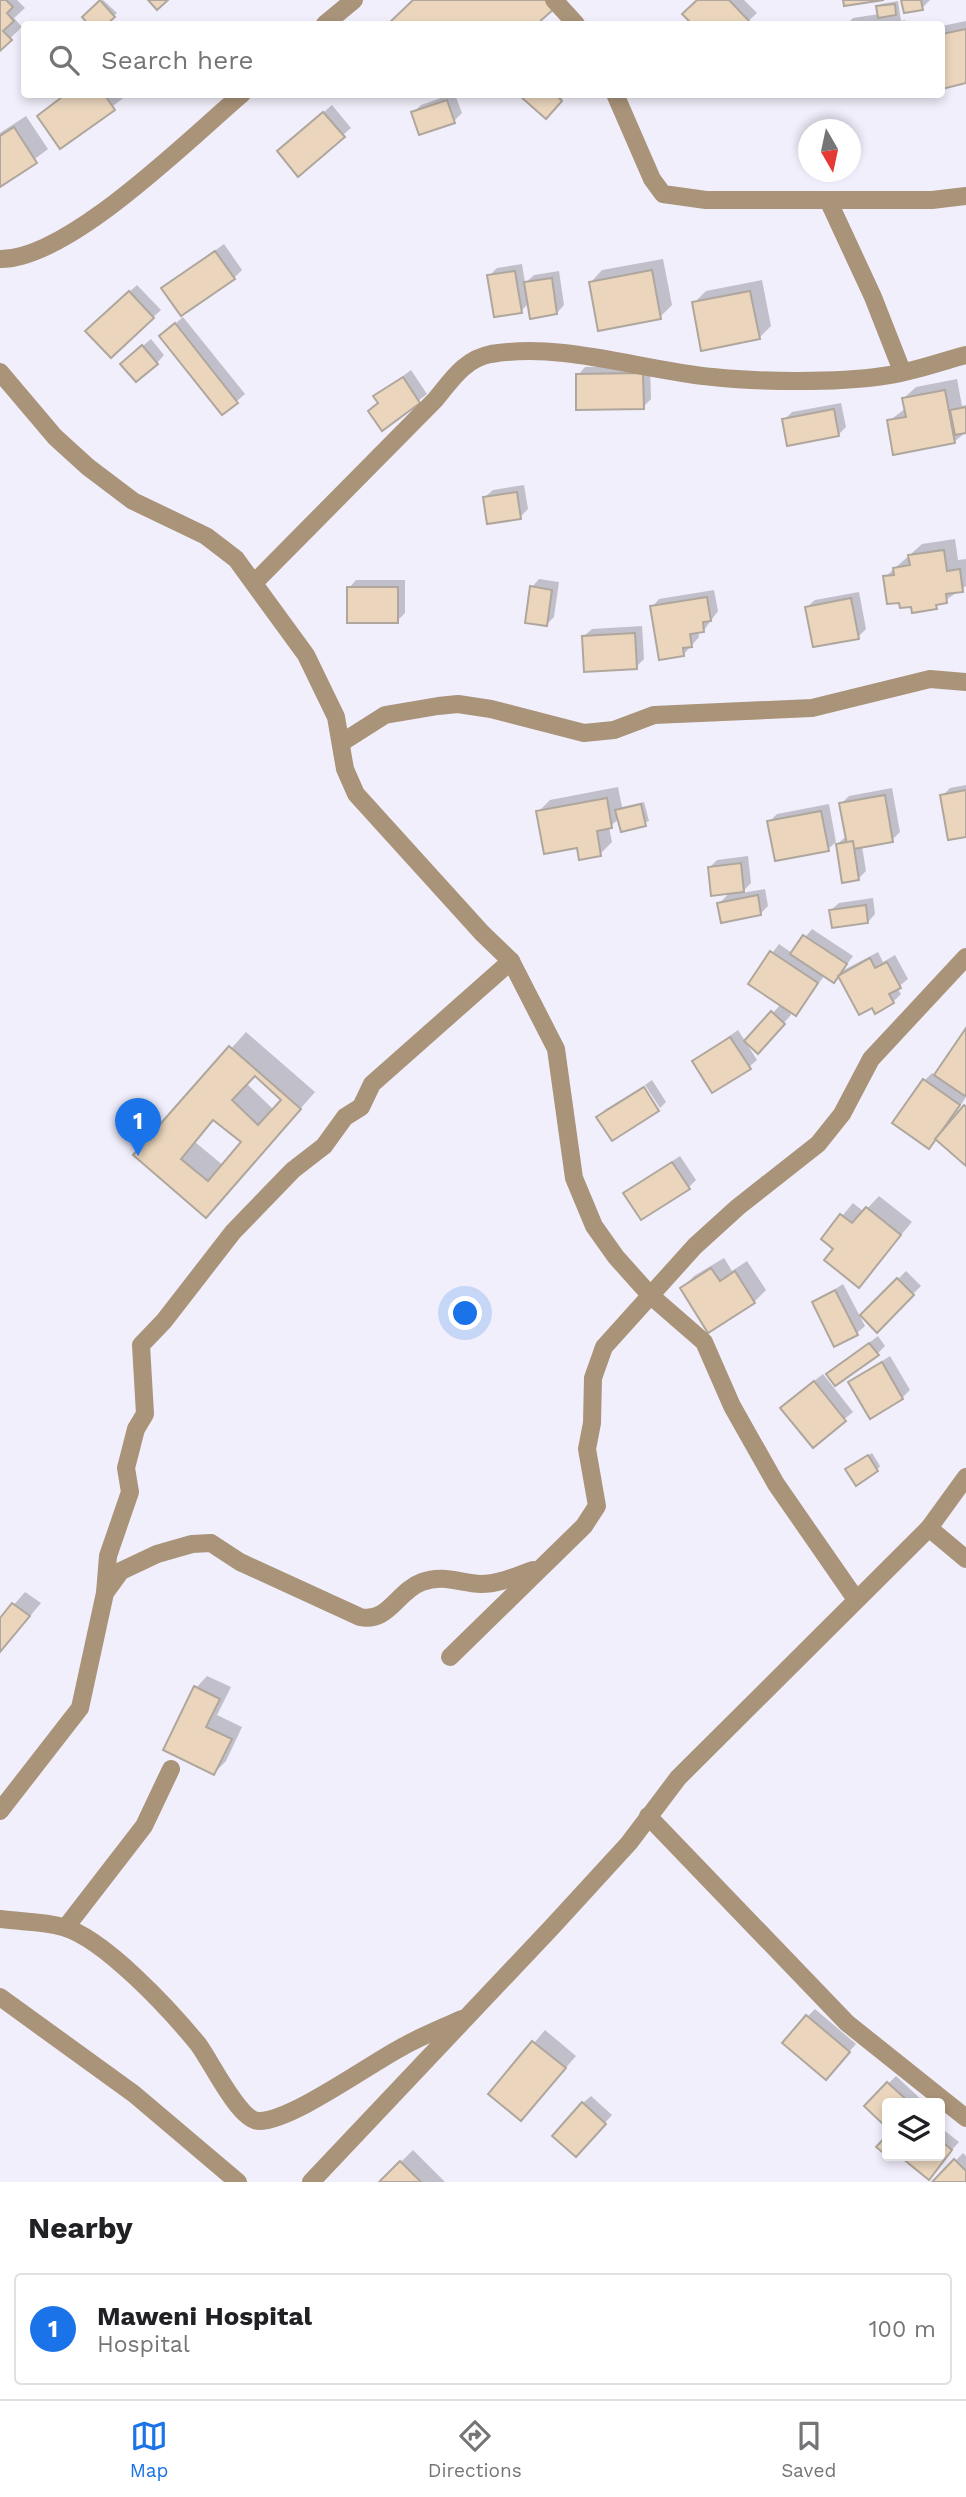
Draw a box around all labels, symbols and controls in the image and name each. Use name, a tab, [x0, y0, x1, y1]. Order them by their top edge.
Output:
search box	[21, 21, 945, 98]
icon: search	[45, 41, 83, 79]
text: Search here	[101, 45, 253, 75]
north arrow	[798, 119, 861, 182]
pin: 1	[115, 1098, 161, 1156]
your location	[448, 1296, 482, 1330]
map controls	[882, 2098, 945, 2161]
button: layers	[882, 2098, 945, 2161]
text: Nearby	[28, 2210, 133, 2245]
text: Maweni Hospital	[97, 2301, 312, 2331]
text: 1	[48, 2316, 58, 2343]
text: 100 m	[869, 2316, 936, 2343]
text: Hospital	[97, 2331, 190, 2358]
tab: Map	[130, 2417, 168, 2482]
tab: Directions	[428, 2417, 522, 2482]
tab: Saved	[781, 2417, 836, 2482]

